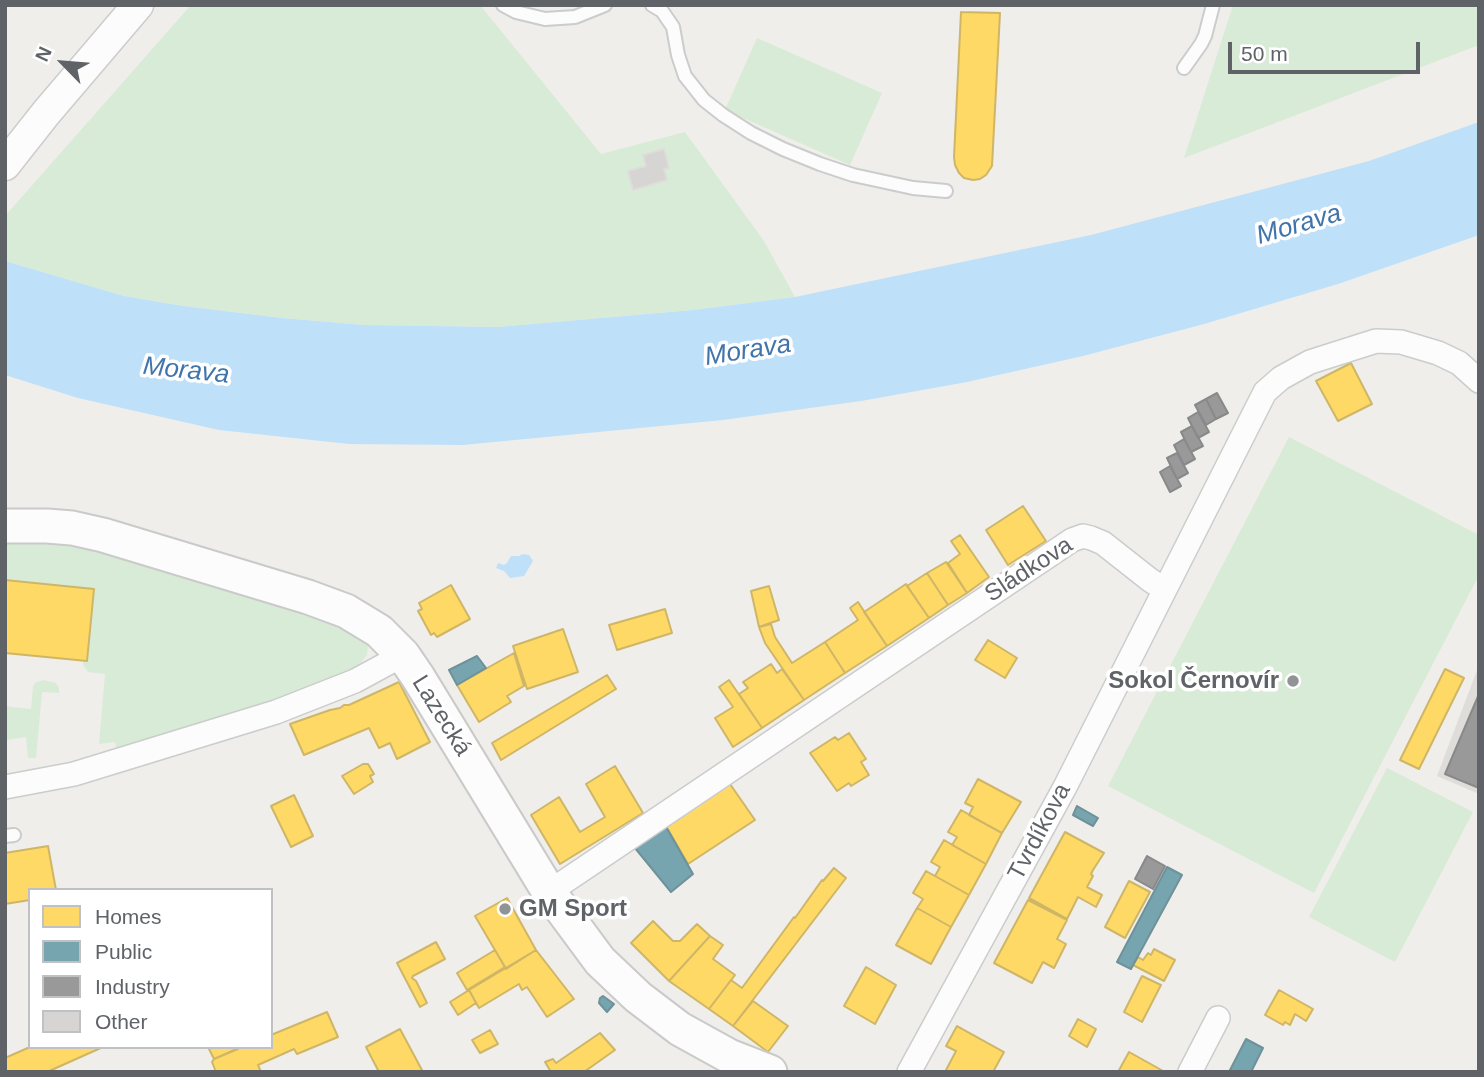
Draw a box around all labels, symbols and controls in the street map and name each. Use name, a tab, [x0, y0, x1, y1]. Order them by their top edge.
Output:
north arrow	[28, 28, 98, 98]
scale bar	[1232, 28, 1424, 72]
text: 50 m	[1241, 42, 1288, 65]
text: N	[31, 43, 56, 65]
water label: Morava	[1253, 198, 1345, 252]
water label: Morava	[703, 329, 793, 373]
water label: Morava	[141, 351, 231, 391]
street label: Sládkova	[980, 531, 1078, 609]
place label: Sokol Černovír	[1108, 667, 1279, 695]
street label: Lazecká	[405, 670, 477, 762]
marker: Sokol Černovír	[1285, 673, 1301, 689]
street label: Tvrdíkova	[1003, 779, 1077, 885]
legend	[28, 888, 273, 1049]
place label: GM Sport	[519, 895, 627, 923]
marker: GM Sport	[497, 901, 513, 917]
text: Homes	[95, 905, 162, 928]
text: Public	[95, 940, 152, 963]
text: Industry	[95, 975, 170, 998]
text: Other	[95, 1010, 148, 1033]

